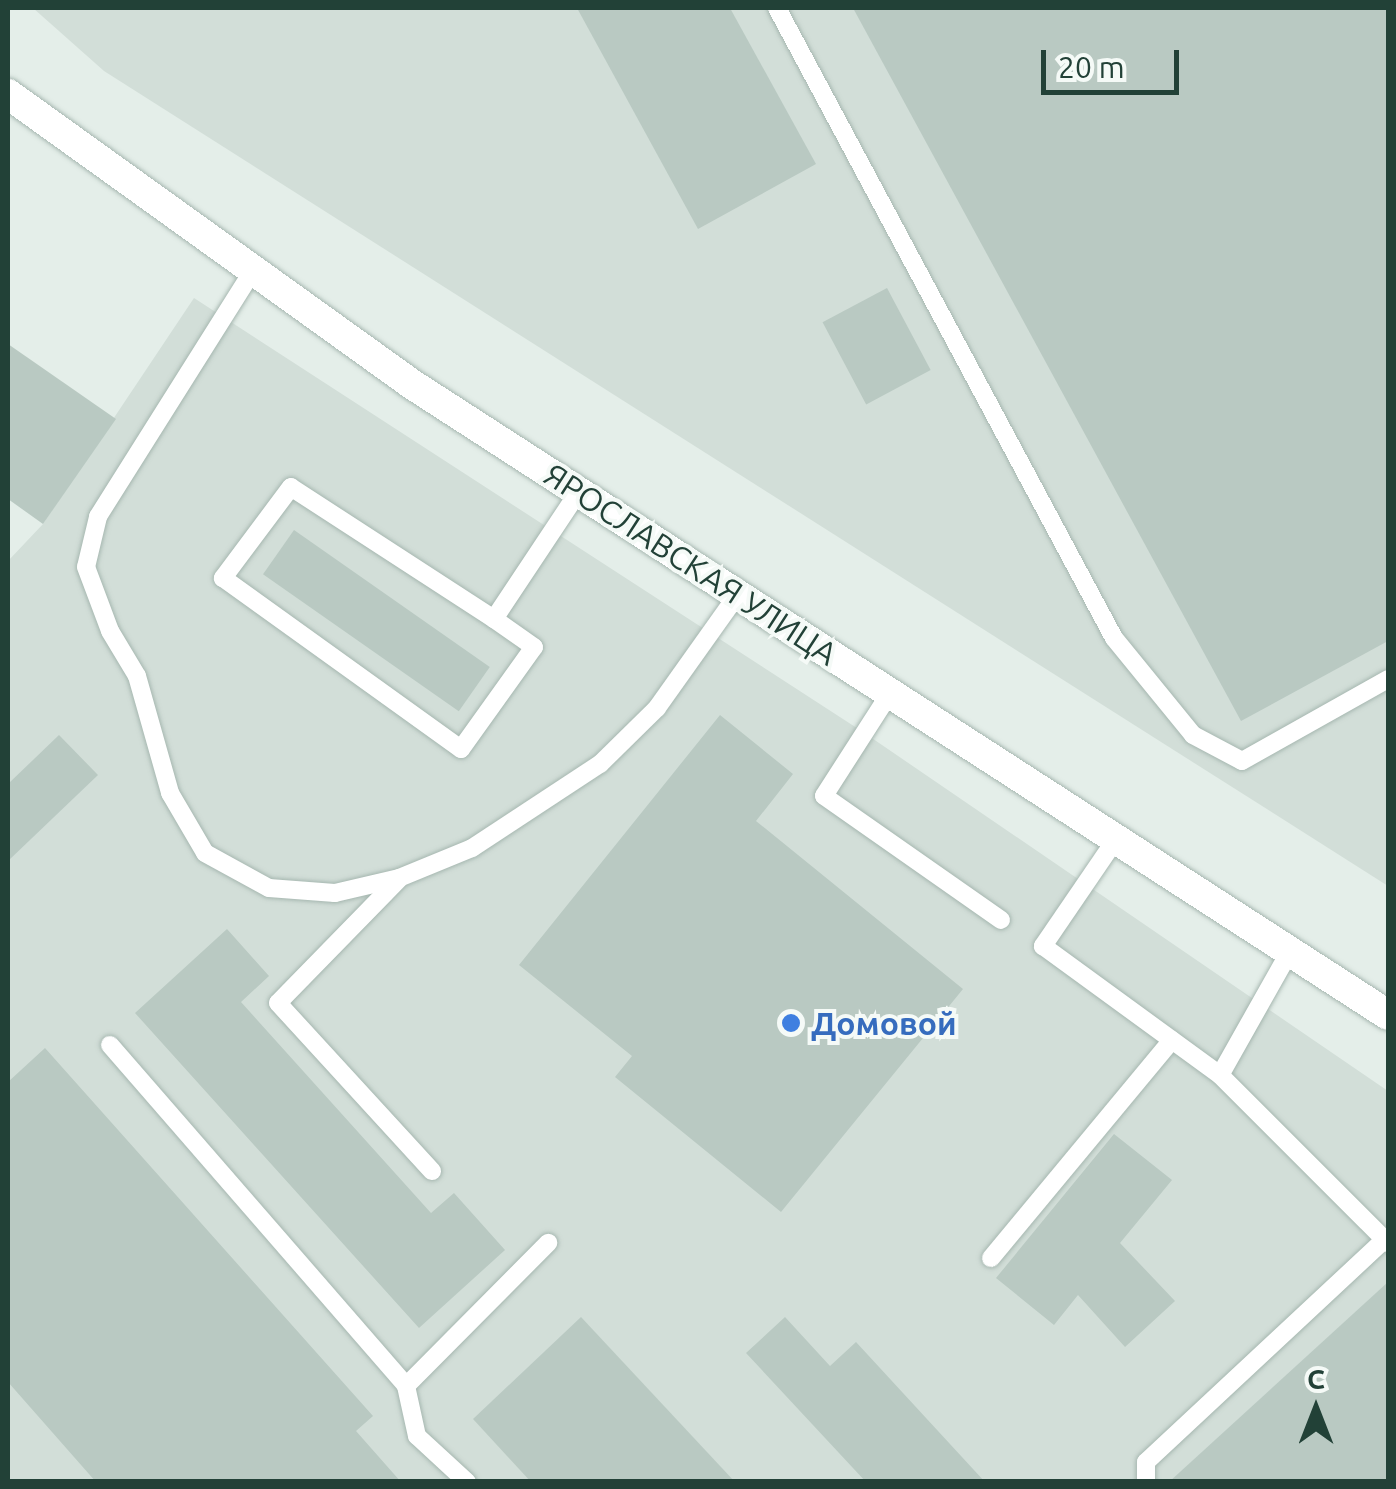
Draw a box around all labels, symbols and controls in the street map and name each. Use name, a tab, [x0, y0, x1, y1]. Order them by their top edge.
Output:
scale bar	[1046, 30, 1184, 92]
text: 20 m	[1058, 50, 1125, 84]
street label: ЯРОСЛАВСКАЯ УЛИЦА	[537, 455, 845, 673]
place label: Домовой	[811, 1004, 957, 1042]
marker: Домовой	[780, 1012, 802, 1034]
north arrow	[1266, 1359, 1366, 1459]
text: С	[1307, 1363, 1325, 1394]

